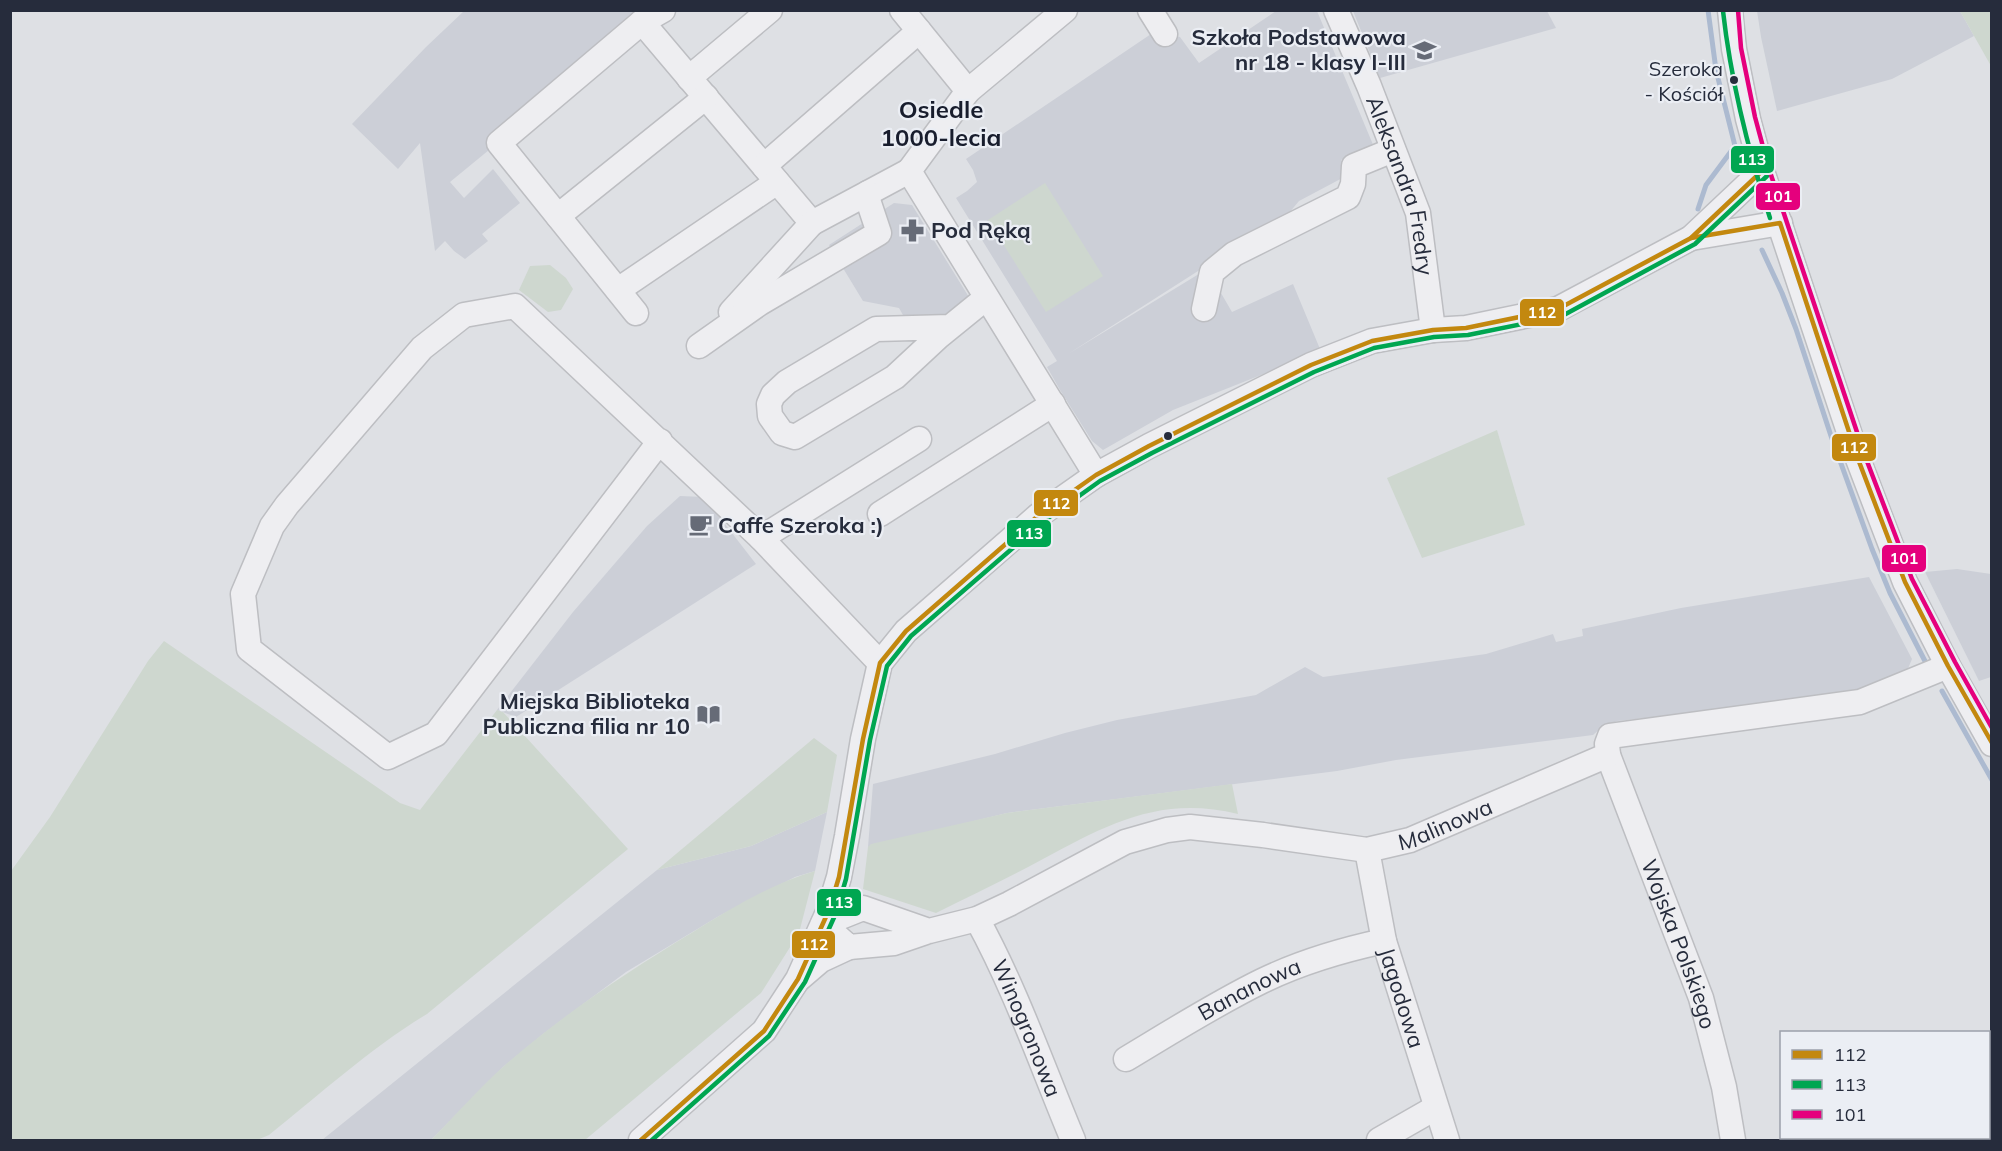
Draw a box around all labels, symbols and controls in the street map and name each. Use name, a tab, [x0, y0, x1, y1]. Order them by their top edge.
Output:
place label: Szkoła Podstawowa nr 18 - klasy I-III	[1192, 23, 1406, 76]
school or university icon: Szkoła Podstawowa nr 18 - klasy I-III	[1411, 37, 1437, 63]
place label: Szeroka - Kościół	[1645, 56, 1724, 106]
marker: Szeroka - Kościół	[1728, 74, 1740, 86]
street label: Aleksandra Fredry	[1360, 92, 1440, 277]
district label: Osiedle 1000-lecia	[881, 94, 1001, 152]
line badge: 113	[1730, 145, 1775, 174]
text: 113	[1738, 149, 1766, 169]
line badge: 101	[1755, 182, 1801, 211]
text: 101	[1764, 186, 1792, 206]
place label: Pod Ręką	[931, 216, 1031, 244]
pharmacy icon: Pod Ręką	[900, 217, 926, 243]
line badge: 112	[1519, 298, 1565, 327]
text: 112	[1528, 302, 1556, 322]
unlabelled marker	[1162, 430, 1174, 442]
line badge: 112	[1831, 433, 1877, 462]
text: 112	[1840, 437, 1868, 457]
line badge: 112	[1033, 489, 1079, 517]
text: 112	[1042, 493, 1070, 513]
place label: Caffe Szeroka :)	[718, 511, 884, 539]
cafe icon: Caffe Szeroka :)	[687, 512, 713, 538]
line badge: 113	[1006, 519, 1052, 548]
text: 113	[1015, 523, 1043, 543]
line badge: 101	[1881, 544, 1927, 573]
text: 101	[1890, 548, 1918, 568]
place label: Miejska Biblioteka Publiczna filia nr 10	[482, 687, 690, 740]
library icon: Miejska Biblioteka Publiczna filia nr 10	[695, 701, 721, 727]
street label: Malinowa	[1395, 792, 1497, 856]
street label: Wojska Polskiego	[1635, 855, 1722, 1032]
line badge: 113	[816, 888, 862, 917]
text: 113	[825, 892, 853, 912]
line badge: 112	[791, 930, 836, 959]
text: 112	[800, 934, 828, 954]
street label: Jagodowa	[1373, 944, 1431, 1051]
street label: Bananowa	[1193, 952, 1305, 1027]
street label: Winogronowa	[986, 955, 1068, 1101]
legend	[1780, 1031, 1990, 1139]
text: 112	[1834, 1043, 1866, 1066]
text: 113	[1834, 1073, 1866, 1096]
text: 101	[1834, 1103, 1866, 1126]

